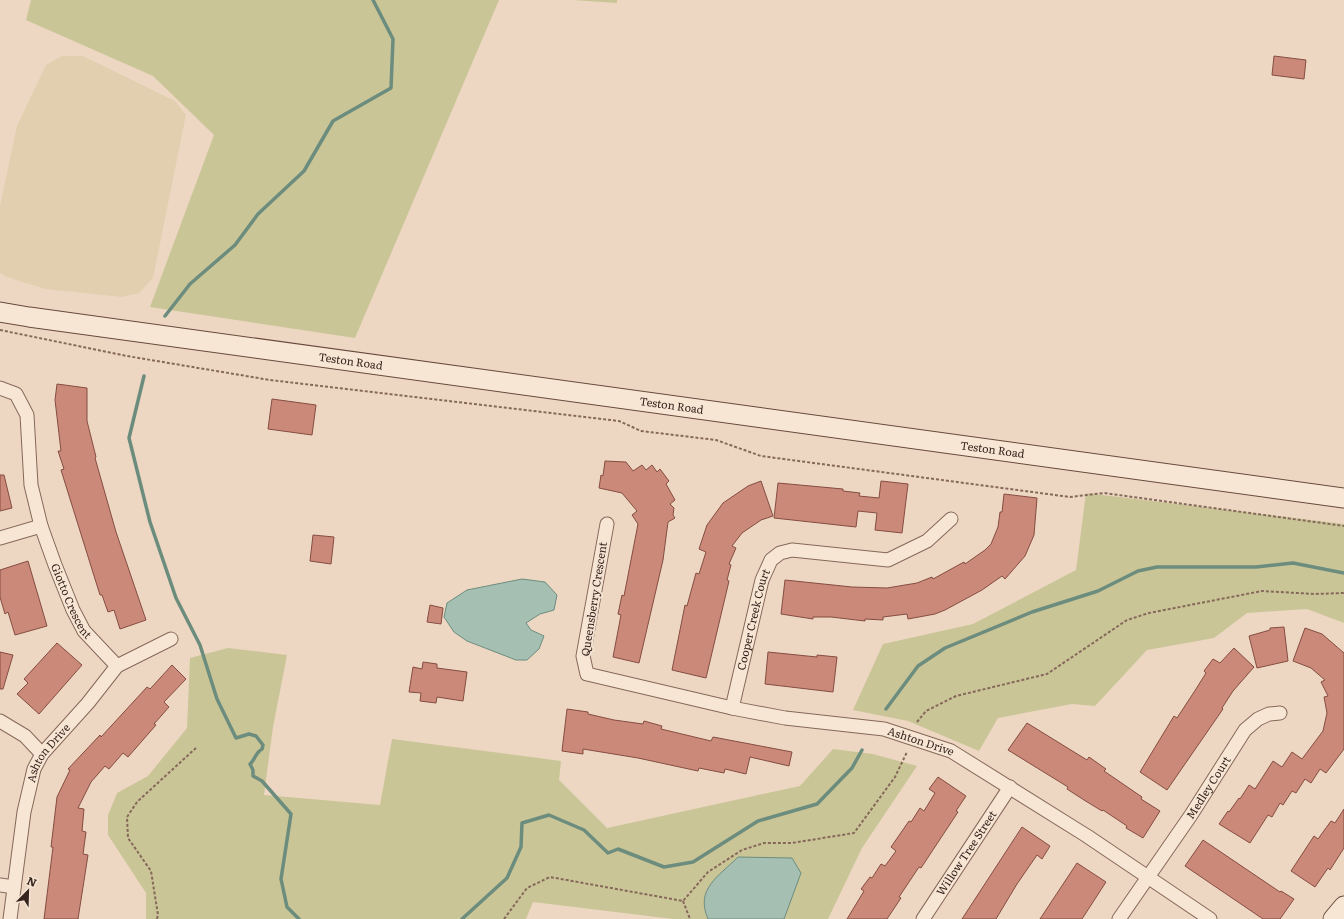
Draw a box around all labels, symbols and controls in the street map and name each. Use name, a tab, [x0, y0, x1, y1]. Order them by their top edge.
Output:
street label: Teston Road	[318, 348, 384, 373]
street label: Teston Road	[638, 392, 705, 417]
street label: Teston Road	[959, 436, 1026, 461]
street label: Queensberry Crescent	[576, 540, 610, 657]
street label: Giotto Crescent	[48, 561, 97, 642]
street label: Cooper Creek Court	[732, 565, 773, 672]
street label: Ashton Drive	[22, 719, 73, 784]
street label: Ashton Drive	[886, 722, 959, 759]
street label: Medley Court	[1182, 752, 1234, 822]
street label: Willow Tree Street	[932, 806, 1000, 898]
north arrow	[8, 871, 48, 911]
text: N	[25, 872, 40, 890]

